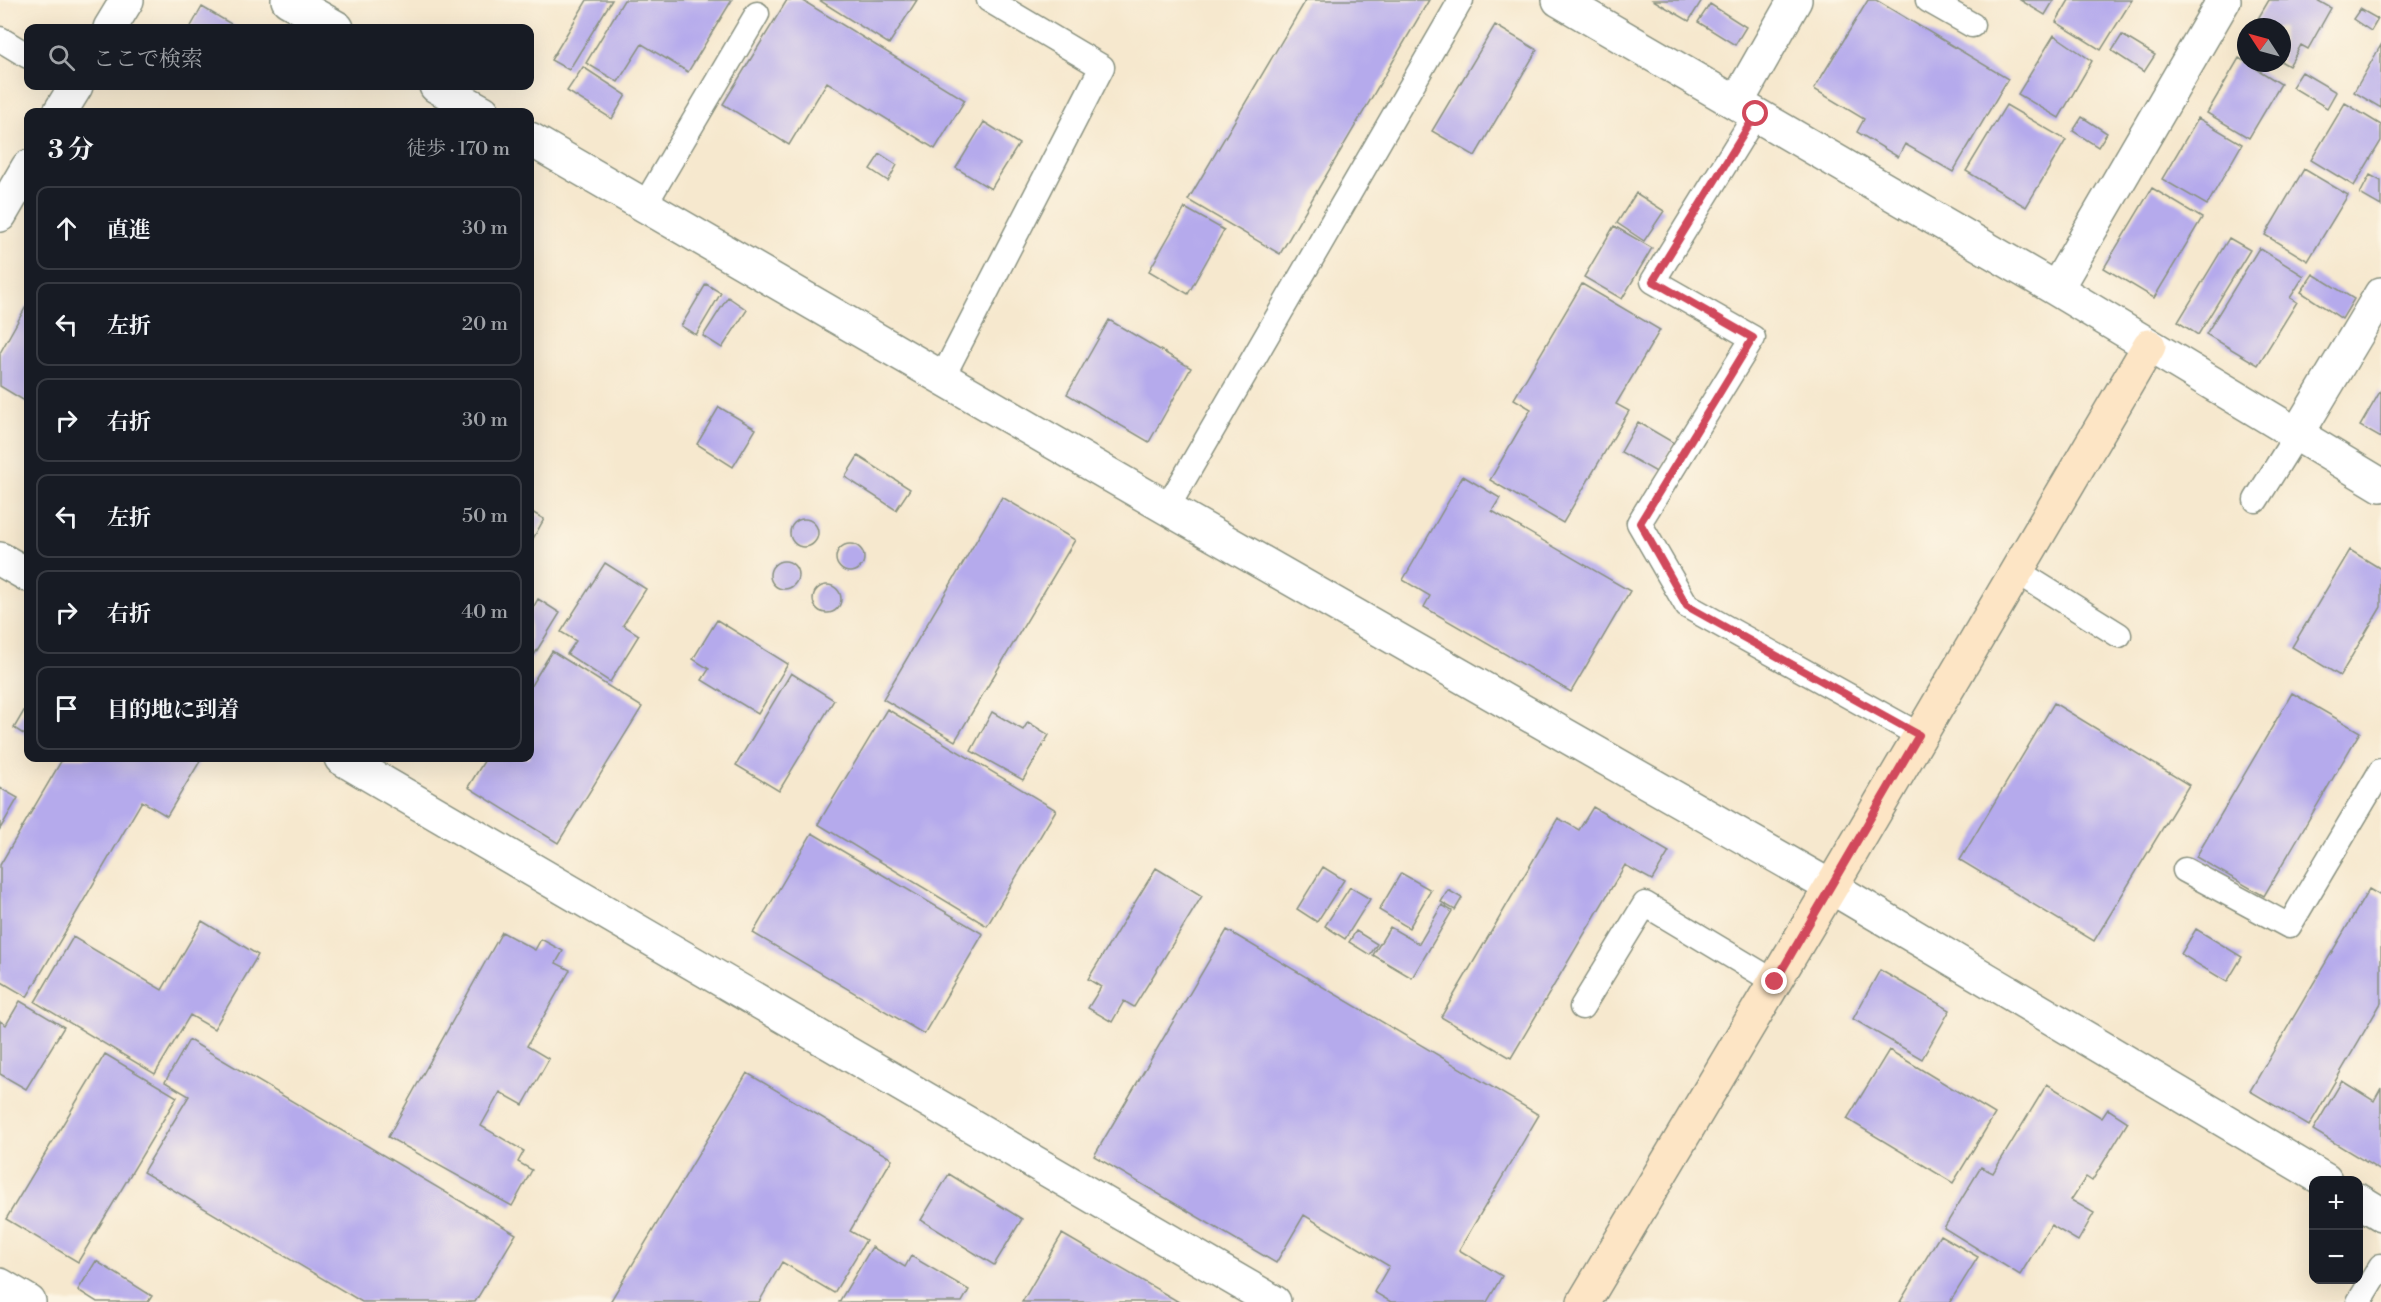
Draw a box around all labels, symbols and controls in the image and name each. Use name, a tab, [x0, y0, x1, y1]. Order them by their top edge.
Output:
north arrow	[2237, 18, 2291, 72]
search box	[24, 24, 534, 90]
icon: search	[45, 41, 78, 74]
text: ここで検索	[93, 46, 203, 73]
route start	[1742, 100, 1768, 126]
text: 3 分	[48, 134, 94, 166]
text: 徒歩 · 170 m	[406, 137, 510, 162]
icon: ahead	[50, 212, 83, 245]
text: 30 m	[462, 216, 508, 241]
text: 直進	[107, 217, 151, 244]
icon: left	[50, 308, 83, 341]
text: 20 m	[462, 312, 508, 337]
text: 左折	[107, 313, 151, 340]
icon: right	[50, 404, 83, 437]
text: 30 m	[462, 408, 508, 433]
text: 右折	[107, 409, 151, 436]
icon: left	[50, 500, 83, 533]
text: 50 m	[462, 504, 508, 529]
text: 左折	[107, 505, 151, 532]
icon: right	[50, 596, 83, 629]
text: 40 m	[461, 600, 508, 625]
text: 右折	[107, 601, 151, 628]
icon: arrive	[50, 692, 83, 725]
text: 目的地に到着	[107, 697, 239, 724]
route end	[1761, 968, 1787, 994]
map controls	[2309, 1176, 2363, 1284]
button: +	[2309, 1176, 2363, 1230]
button: −	[2309, 1230, 2363, 1284]

